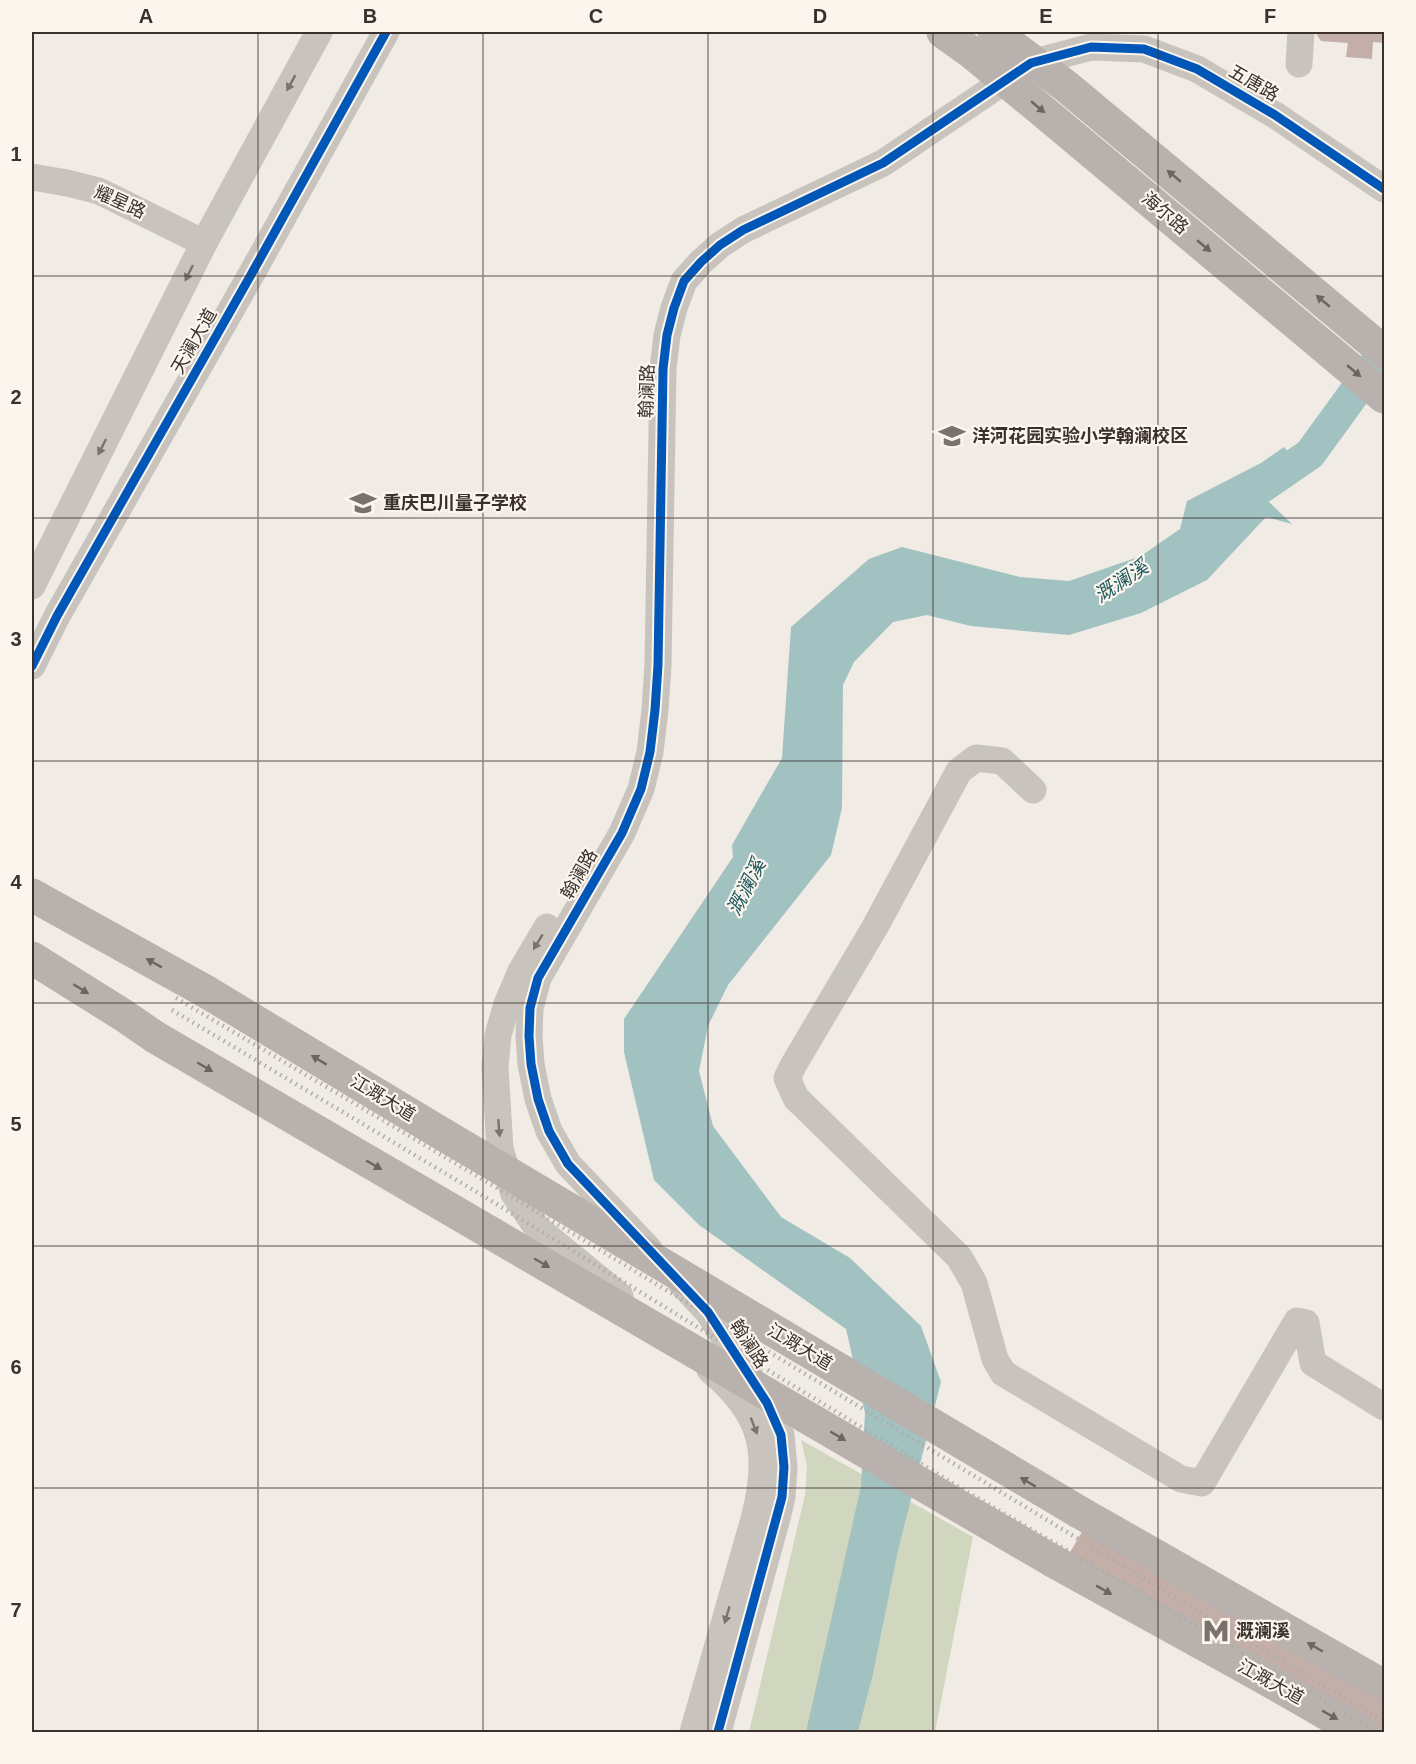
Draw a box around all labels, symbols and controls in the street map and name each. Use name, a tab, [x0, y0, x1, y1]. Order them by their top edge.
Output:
text: A	[139, 5, 153, 27]
text: B	[363, 5, 377, 27]
text: C	[589, 5, 603, 27]
text: D	[813, 5, 827, 27]
text: E	[1039, 5, 1053, 27]
text: F	[1264, 5, 1276, 27]
street label: 五唐路	[1226, 61, 1282, 105]
one-way arrow	[286, 75, 296, 92]
one-way arrow	[1030, 100, 1045, 113]
text: 1	[10, 143, 22, 165]
one-way arrow	[1167, 170, 1182, 183]
street label: 耀星路	[91, 182, 149, 222]
street label: 海尔路	[1138, 188, 1192, 238]
one-way arrow	[1196, 239, 1212, 252]
one-way arrow	[184, 264, 194, 282]
one-way arrow	[1316, 295, 1331, 308]
street label: 天澜大道	[167, 305, 221, 377]
street label: 翰澜路	[636, 364, 658, 418]
one-way arrow	[1346, 364, 1362, 377]
text: 2	[10, 386, 22, 408]
school or university icon: 洋河花园实验小学翰澜校区	[937, 421, 967, 451]
place label: 洋河花园实验小学翰澜校区	[972, 426, 1188, 446]
one-way arrow	[97, 439, 106, 456]
school or university icon: 重庆巴川量子学校	[348, 488, 378, 518]
place label: 重庆巴川量子学校	[383, 493, 527, 513]
water label: 溉澜溪	[1090, 554, 1154, 607]
text: 3	[10, 628, 22, 650]
street label: 翰澜路	[557, 846, 601, 902]
water label: 溉澜溪	[723, 853, 770, 919]
text: 4	[10, 871, 22, 893]
one-way arrow	[532, 934, 543, 950]
one-way arrow	[145, 958, 162, 968]
one-way arrow	[73, 983, 89, 994]
one-way arrow	[311, 1054, 327, 1065]
one-way arrow	[197, 1062, 214, 1072]
street label: 江溉大道	[347, 1071, 419, 1125]
text: 5	[10, 1113, 22, 1135]
one-way arrow	[494, 1119, 504, 1138]
one-way arrow	[366, 1160, 383, 1170]
one-way arrow	[534, 1258, 550, 1269]
street label: 翰澜路	[726, 1316, 772, 1372]
street label: 江溉大道	[764, 1320, 836, 1374]
text: 6	[10, 1356, 22, 1378]
one-way arrow	[750, 1417, 760, 1435]
one-way arrow	[830, 1430, 846, 1441]
one-way arrow	[1020, 1476, 1036, 1487]
one-way arrow	[1096, 1585, 1113, 1595]
text: 7	[10, 1599, 22, 1621]
one-way arrow	[722, 1606, 731, 1624]
metro station icon: 溉澜溪	[1201, 1616, 1231, 1646]
place label: 溉澜溪	[1236, 1621, 1290, 1641]
one-way arrow	[1307, 1642, 1324, 1652]
street label: 江溉大道	[1235, 1656, 1307, 1708]
one-way arrow	[1322, 1710, 1339, 1720]

